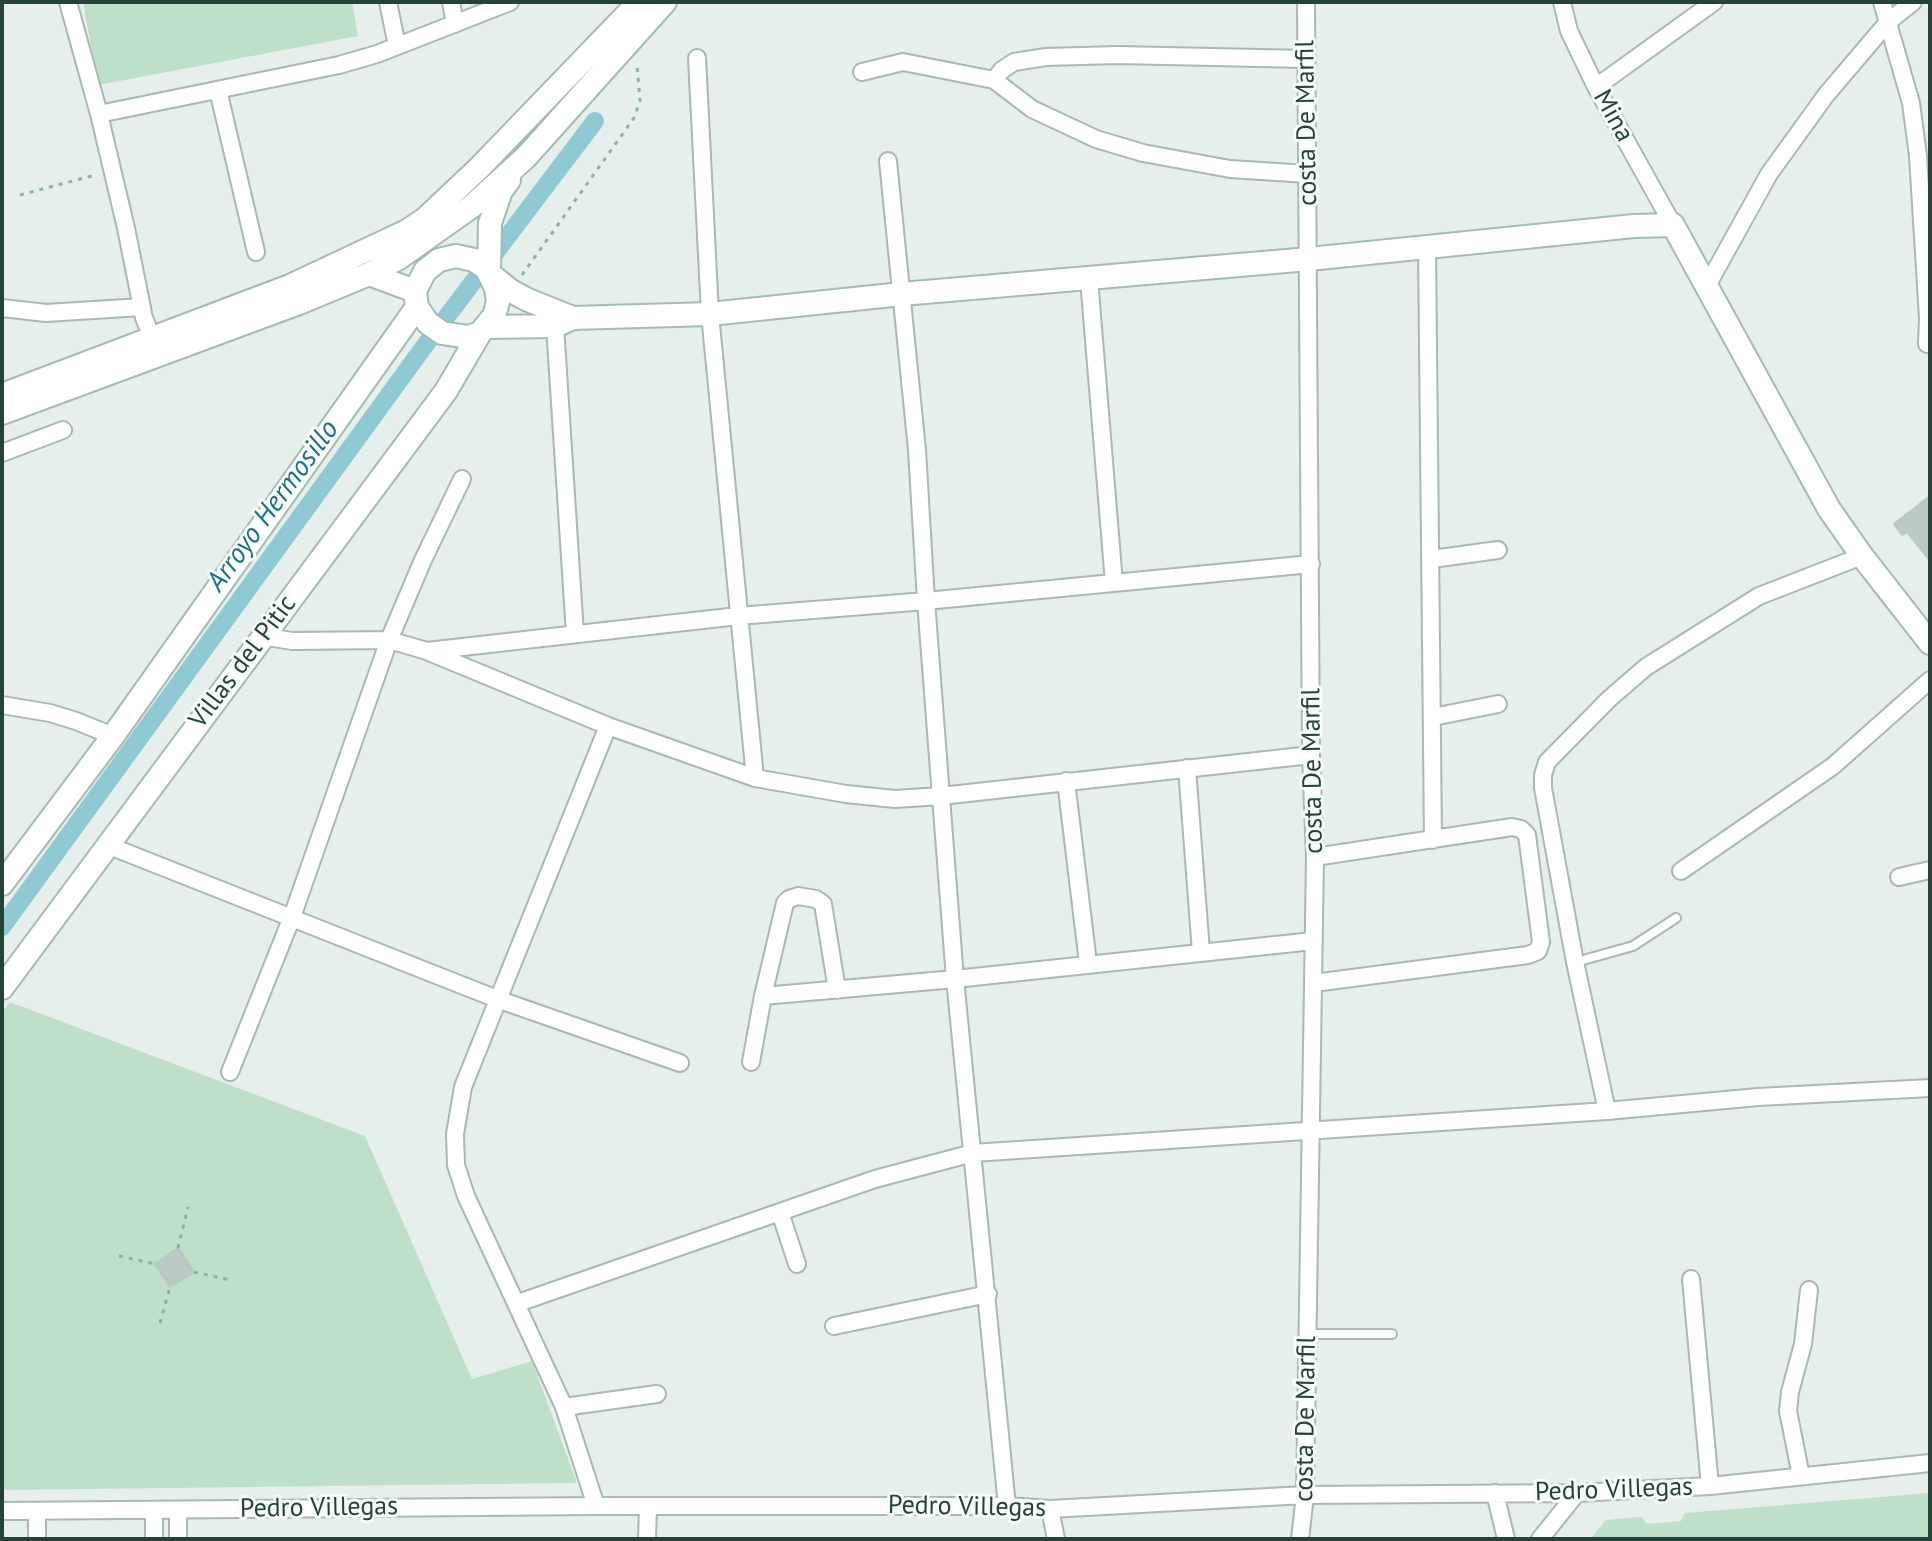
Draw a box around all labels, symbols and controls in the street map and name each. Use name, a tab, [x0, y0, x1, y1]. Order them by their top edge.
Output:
street label: costa De Marfil	[1290, 40, 1324, 206]
street label: Mina	[1586, 85, 1640, 147]
water label: Arroyo Hermosillo	[200, 414, 346, 598]
street label: Villas del Pitic	[183, 589, 303, 735]
street label: costa De Marfil	[1296, 688, 1330, 854]
street label: costa De Marfil	[1289, 1336, 1323, 1502]
street label: Pedro Villegas	[1534, 1472, 1694, 1508]
street label: Pedro Villegas	[888, 1490, 1046, 1524]
street label: Pedro Villegas	[240, 1491, 398, 1525]

